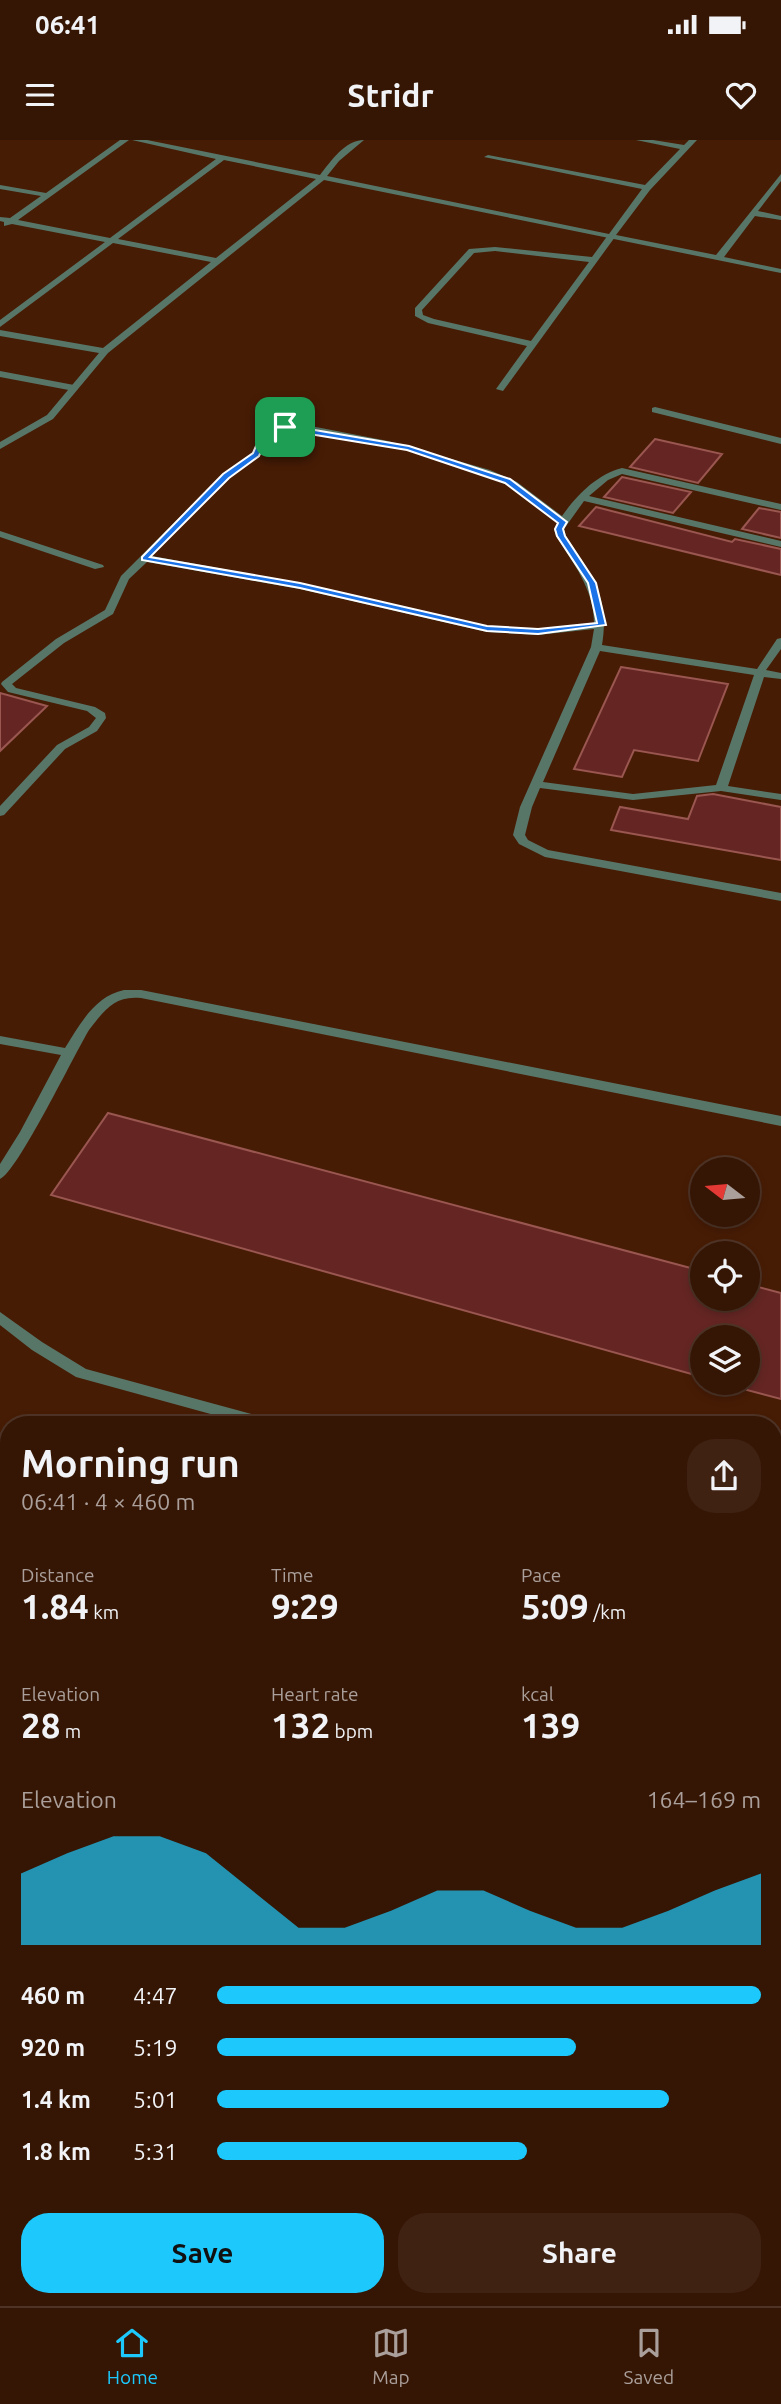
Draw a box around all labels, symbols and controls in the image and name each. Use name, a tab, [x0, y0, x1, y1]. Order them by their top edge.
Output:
text: 06:41	[35, 10, 100, 39]
icon: menu	[21, 76, 59, 114]
icon: heart	[722, 76, 760, 114]
text: Stridr	[347, 77, 434, 113]
pin	[255, 397, 315, 457]
icon: arrive	[266, 408, 304, 446]
north arrow	[690, 1157, 760, 1227]
map controls	[690, 1157, 760, 1395]
button: locate	[690, 1241, 760, 1311]
button: layers	[690, 1325, 760, 1395]
button: share	[687, 1439, 761, 1513]
text: Morning run	[21, 1442, 240, 1484]
text: 06:41 · 4 × 460 m	[21, 1489, 195, 1514]
text: Distance	[21, 1564, 95, 1586]
text: Time	[271, 1564, 313, 1586]
text: Pace	[521, 1564, 561, 1586]
text: 1.84	[21, 1586, 89, 1626]
text: 9:29	[271, 1586, 339, 1626]
text: 5:09	[521, 1586, 589, 1626]
text: km	[89, 1601, 119, 1623]
text: /km	[589, 1601, 626, 1623]
text: Elevation	[21, 1683, 100, 1705]
text: Heart rate	[271, 1683, 358, 1705]
text: kcal	[521, 1683, 554, 1705]
text: 28	[21, 1705, 60, 1745]
text: 132	[271, 1705, 330, 1745]
text: 139	[521, 1705, 580, 1745]
text: m	[60, 1720, 81, 1742]
text: bpm	[330, 1720, 373, 1742]
text: Elevation	[21, 1787, 117, 1812]
text: 164–169 m	[647, 1787, 761, 1812]
text: 460 m	[21, 1983, 85, 2008]
text: 4:47	[133, 1983, 178, 2008]
text: 920 m	[21, 2035, 85, 2060]
text: 5:19	[133, 2035, 178, 2060]
text: 1.4 km	[21, 2087, 91, 2112]
text: 5:01	[133, 2087, 178, 2112]
text: 1.8 km	[21, 2139, 91, 2164]
text: 5:31	[133, 2139, 178, 2164]
button: Save	[21, 2213, 384, 2293]
button: Share	[398, 2213, 761, 2293]
tab: Home	[107, 2324, 158, 2388]
tab: Map	[372, 2324, 410, 2388]
tab: Saved	[624, 2324, 674, 2388]

